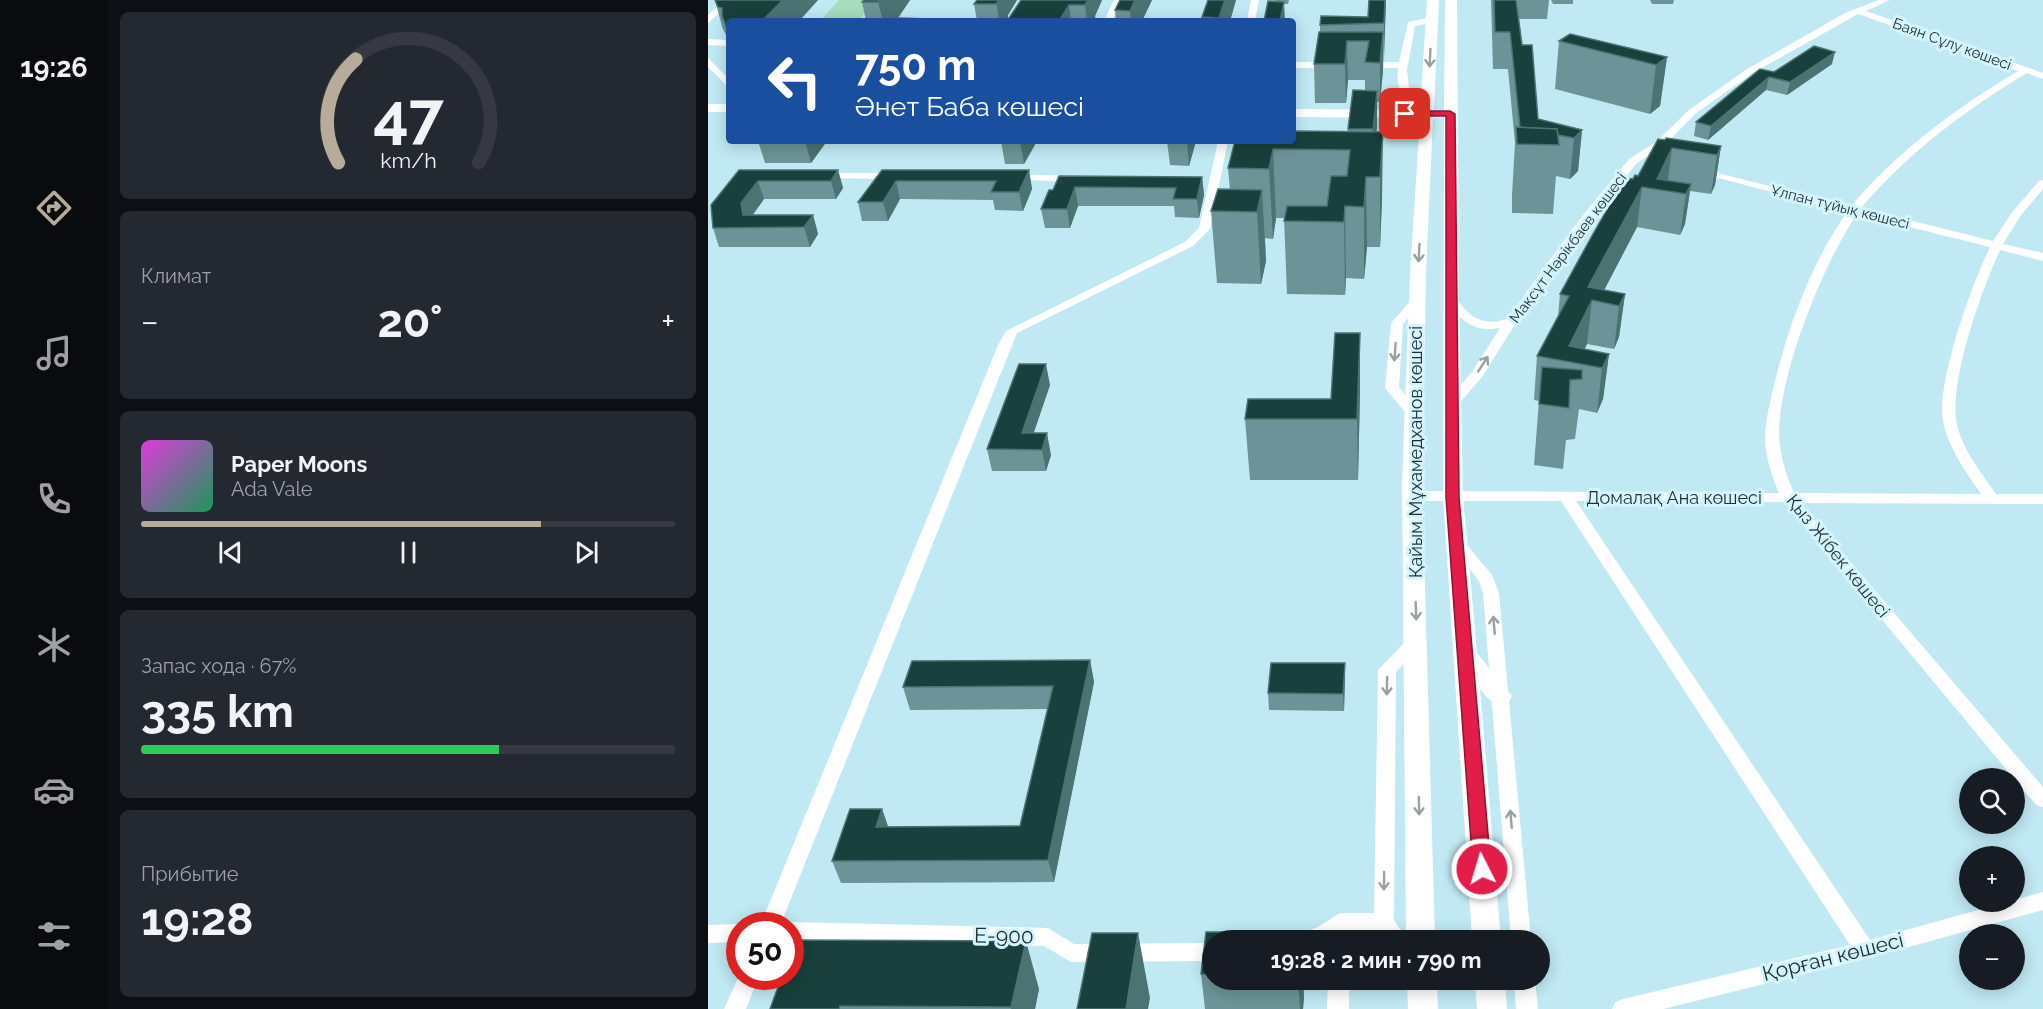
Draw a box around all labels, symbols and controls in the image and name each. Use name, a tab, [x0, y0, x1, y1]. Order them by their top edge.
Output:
street label: Баян Сұлу көшесі	[1890, 14, 2014, 74]
text: 750 m	[855, 41, 976, 90]
icon: left	[756, 42, 834, 120]
one-way arrow	[1425, 48, 1436, 68]
text: 19:26	[20, 52, 88, 83]
text: 47	[373, 78, 444, 152]
pin	[1379, 88, 1430, 139]
text: Әнет Баба көшесі	[855, 91, 1084, 122]
icon: arrive	[1388, 97, 1421, 130]
text: km/h	[380, 148, 436, 173]
street label: Мақсұт Нәрікбаев көшесі	[1506, 169, 1630, 327]
street label: Ұлпан тұйық көшесі	[1769, 181, 1911, 233]
icon: directions	[33, 187, 75, 229]
one-way arrow	[1414, 243, 1425, 263]
text: Климат	[141, 264, 211, 288]
text: 20°	[377, 295, 443, 348]
text: −	[141, 302, 159, 341]
text: +	[661, 302, 675, 341]
street label: Қайым Мұхамедханов көшесі	[1405, 326, 1426, 578]
icon: music	[33, 332, 75, 374]
one-way arrow	[1389, 341, 1400, 361]
one-way arrow	[1478, 356, 1490, 373]
text: Paper Moons	[231, 451, 367, 477]
text: Ada Vale	[231, 477, 313, 501]
icon: phone	[33, 478, 75, 520]
street label: Домалақ Ана көшесі	[1586, 487, 1762, 508]
street label: Қыз Жібек көшесі	[1782, 490, 1894, 621]
icon: previous	[214, 536, 247, 569]
icon: pause	[392, 536, 425, 569]
icon: next	[570, 536, 603, 569]
one-way arrow	[1411, 601, 1422, 621]
one-way arrow	[1488, 616, 1499, 636]
icon: climate	[33, 624, 75, 666]
text: Запас хода · 67%	[141, 654, 297, 678]
one-way arrow	[1381, 676, 1393, 696]
text: 335 km	[141, 685, 294, 738]
map controls	[1959, 768, 2025, 990]
button: search	[1959, 768, 2025, 834]
icon: car	[33, 769, 75, 811]
one-way arrow	[1413, 796, 1425, 816]
one-way arrow	[1505, 810, 1516, 830]
position arrow	[1450, 837, 1514, 901]
button: +	[1959, 846, 2025, 912]
text: Прибытие	[141, 862, 238, 886]
one-way arrow	[1379, 871, 1390, 891]
text: 19:28	[141, 893, 253, 946]
speed limit sign: 50	[726, 912, 804, 990]
icon: filters	[33, 915, 75, 957]
street label: E-900	[974, 922, 1034, 949]
button: −	[1959, 924, 2025, 990]
street label: Қорған көшесі	[1760, 927, 1906, 986]
text: 19:28 · 2 мин · 790 m	[1270, 947, 1482, 973]

